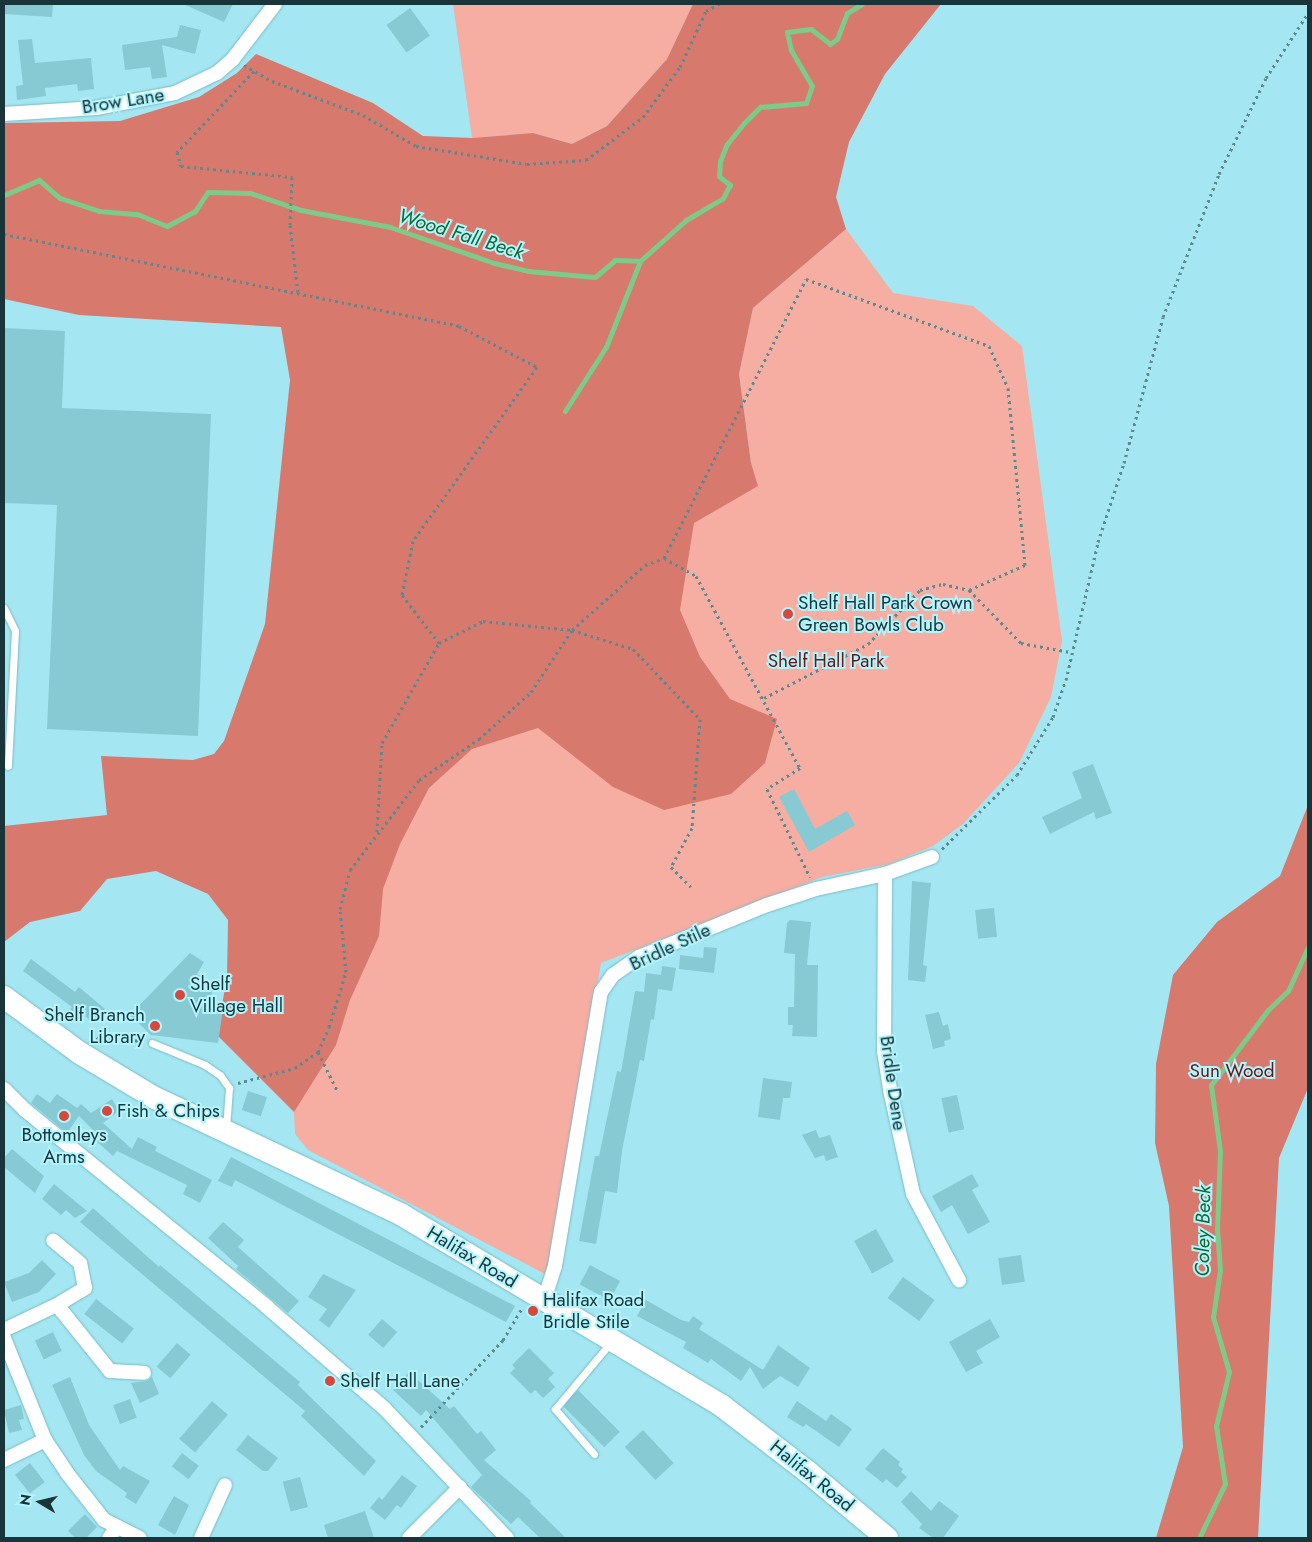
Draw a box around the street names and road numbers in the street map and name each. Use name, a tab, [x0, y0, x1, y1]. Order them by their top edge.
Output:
street label: Brow Lane	[80, 83, 166, 119]
street label: Bridle Stile	[626, 918, 714, 976]
street label: Bridle Dene	[875, 1034, 911, 1132]
street label: Halifax Road	[423, 1221, 521, 1293]
street label: Halifax Road	[765, 1435, 859, 1517]

